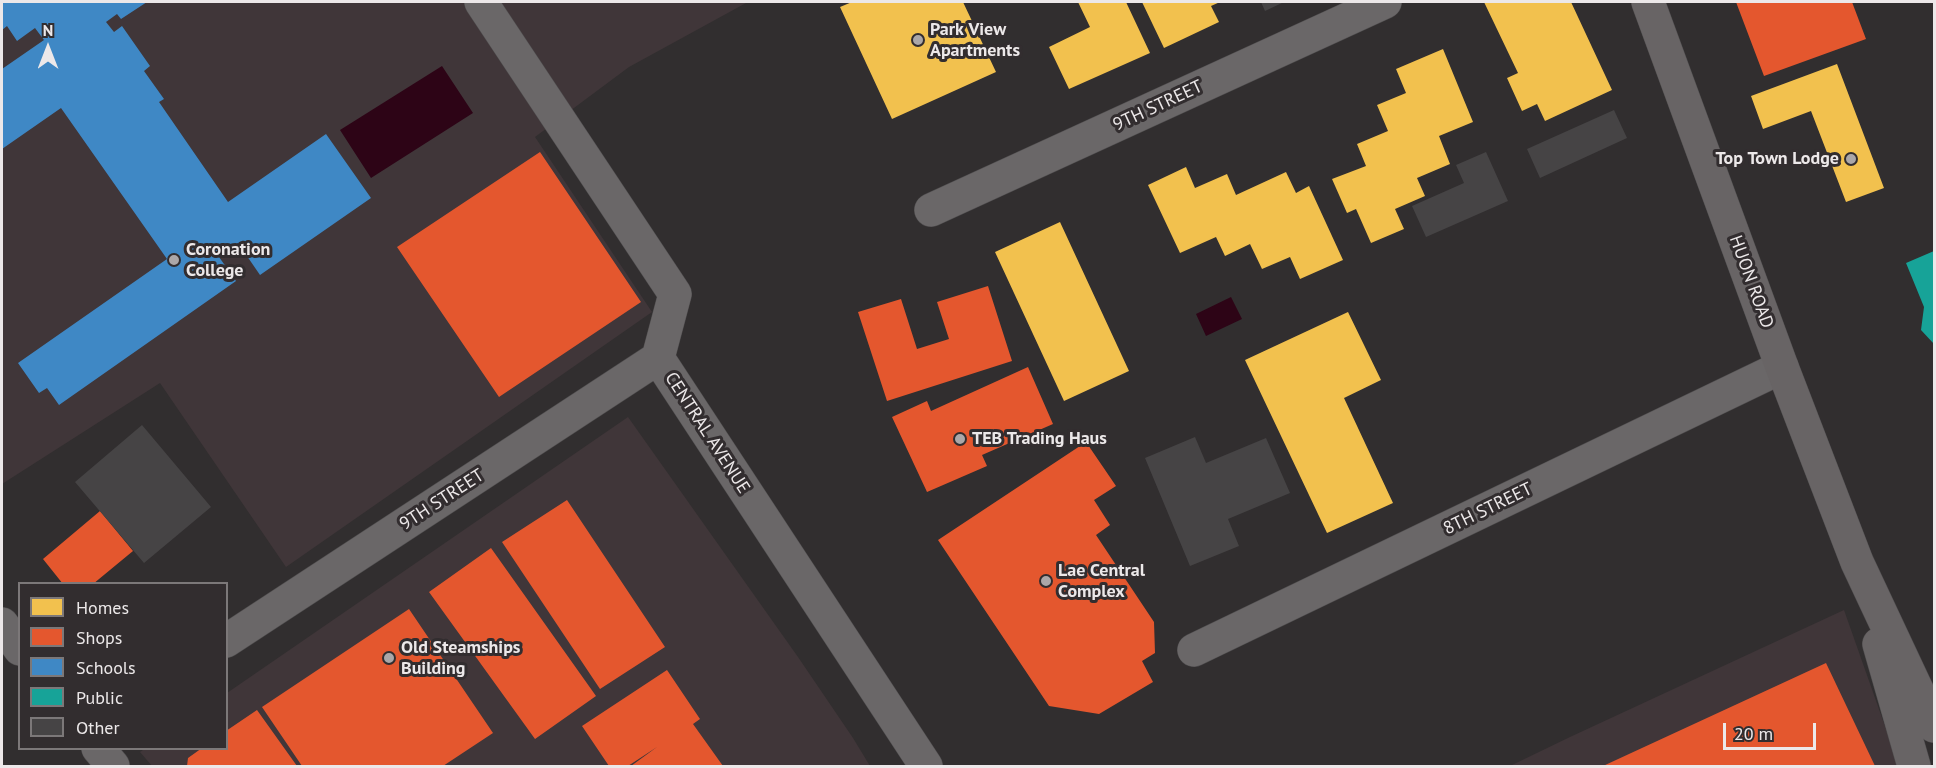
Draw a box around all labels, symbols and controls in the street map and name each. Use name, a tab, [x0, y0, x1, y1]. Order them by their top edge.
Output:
north arrow	[18, 18, 78, 78]
place label: Park View Apartments	[930, 19, 1020, 62]
text: N	[43, 20, 53, 40]
marker: Park View Apartments	[911, 33, 925, 47]
street label: 9TH STREET	[1110, 76, 1206, 136]
place label: Top Town Lodge	[1716, 148, 1839, 170]
marker: Top Town Lodge	[1844, 152, 1858, 166]
street label: HUON ROAD	[1724, 233, 1778, 331]
place label: Coronation College	[186, 239, 270, 282]
marker: Coronation College	[167, 253, 181, 267]
street label: CENTRAL AVENUE	[660, 368, 754, 498]
place label: TEB Trading Haus	[972, 428, 1107, 450]
marker: TEB Trading Haus	[953, 432, 967, 446]
street label: 9TH STREET	[396, 465, 488, 535]
street label: 8TH STREET	[1440, 478, 1536, 540]
place label: Lae Central Complex	[1058, 560, 1145, 602]
marker: Lae Central Complex	[1039, 574, 1053, 588]
legend	[18, 582, 228, 750]
text: Homes	[76, 596, 129, 619]
text: Shops	[76, 626, 122, 649]
place label: Old Steamships Building	[401, 637, 520, 680]
marker: Old Steamships Building	[382, 651, 396, 665]
text: Schools	[76, 656, 136, 679]
text: Public	[76, 686, 123, 709]
scale bar	[1726, 711, 1819, 749]
text: Other	[76, 716, 120, 739]
text: 20 m	[1734, 722, 1773, 745]

